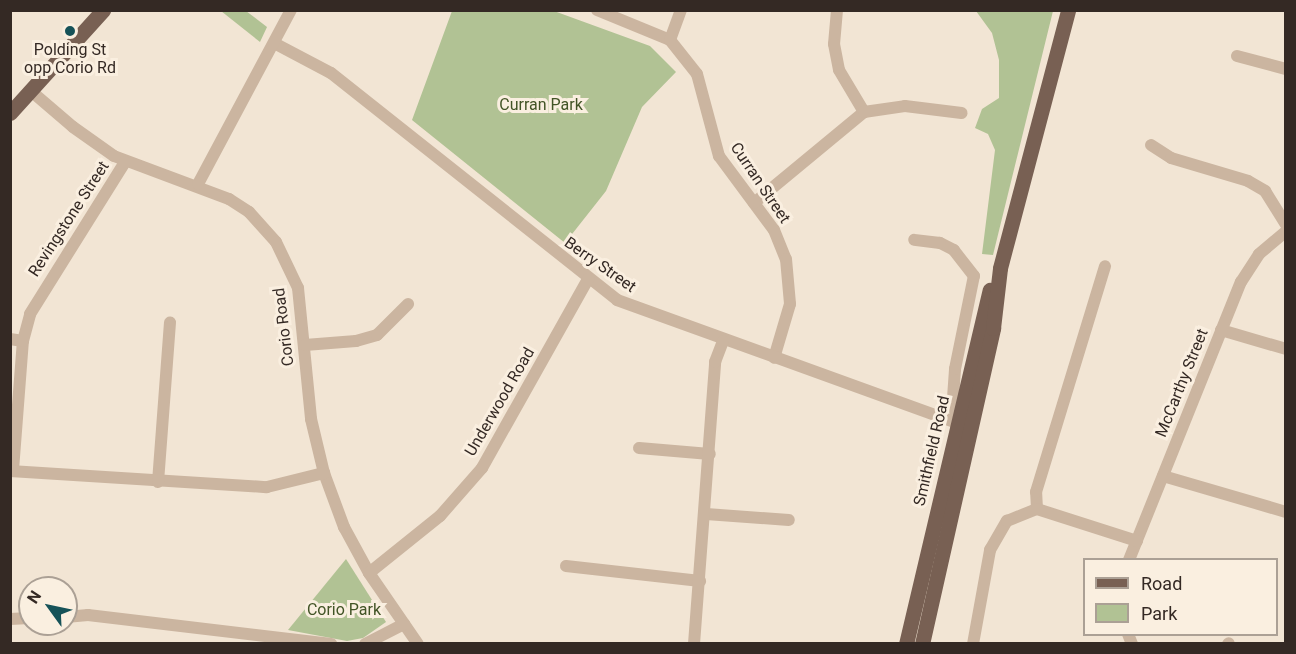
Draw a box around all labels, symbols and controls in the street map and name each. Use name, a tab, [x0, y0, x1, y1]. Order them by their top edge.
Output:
marker: Polding St opp Corio Rd	[63, 24, 77, 38]
place label: Polding St opp Corio Rd	[24, 40, 116, 78]
park label: Curran Park	[499, 95, 583, 115]
street label: Curran Street	[726, 139, 794, 227]
street label: Revingstone Street	[25, 158, 113, 280]
street label: Berry Street	[560, 233, 640, 297]
street label: Corio Road	[270, 287, 298, 367]
street label: McCarthy Street	[1152, 326, 1212, 440]
street label: Underwood Road	[461, 344, 539, 460]
street label: Smithfield Road	[910, 394, 954, 508]
legend	[1083, 558, 1278, 636]
text: Road	[1141, 573, 1182, 594]
north arrow	[18, 576, 78, 636]
text: N	[23, 587, 45, 607]
park label: Corio Park	[307, 600, 381, 620]
text: Park	[1141, 603, 1177, 624]

